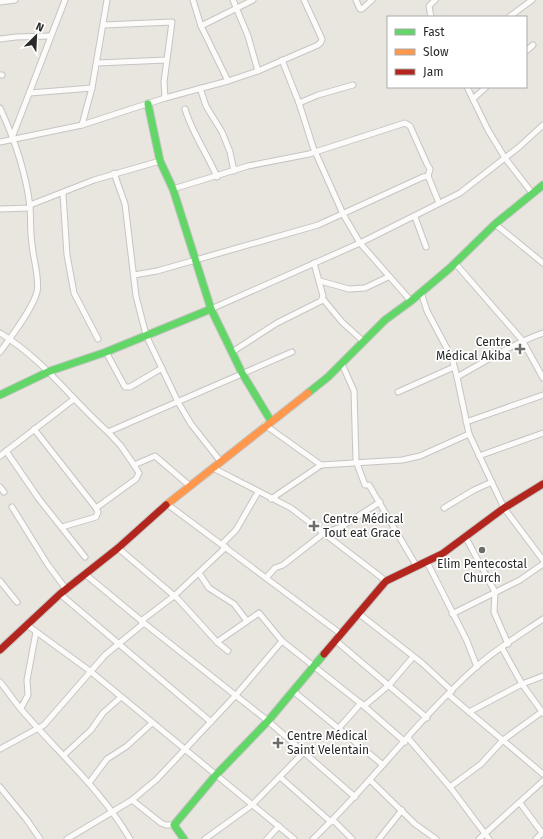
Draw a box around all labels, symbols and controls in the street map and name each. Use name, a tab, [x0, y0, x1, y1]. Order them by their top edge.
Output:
north arrow	[16, 16, 56, 56]
legend	[387, 16, 527, 88]
text: N	[34, 20, 46, 35]
text: Fast	[423, 25, 445, 39]
text: Slow	[423, 45, 449, 59]
text: Jam	[423, 65, 443, 79]
place label: Centre Médical Akiba	[436, 335, 511, 363]
marker: Centre Médical Akiba	[514, 343, 526, 355]
place label: Centre Médical Tout eat Grace	[323, 512, 404, 540]
marker: Centre Médical Tout eat Grace	[308, 520, 320, 532]
marker: Elim Pentecostal Church	[477, 545, 487, 555]
place label: Elim Pentecostal Church	[437, 557, 527, 585]
place label: Centre Médical Saint Velentain	[287, 729, 369, 757]
marker: Centre Médical Saint Velentain	[272, 737, 284, 749]

